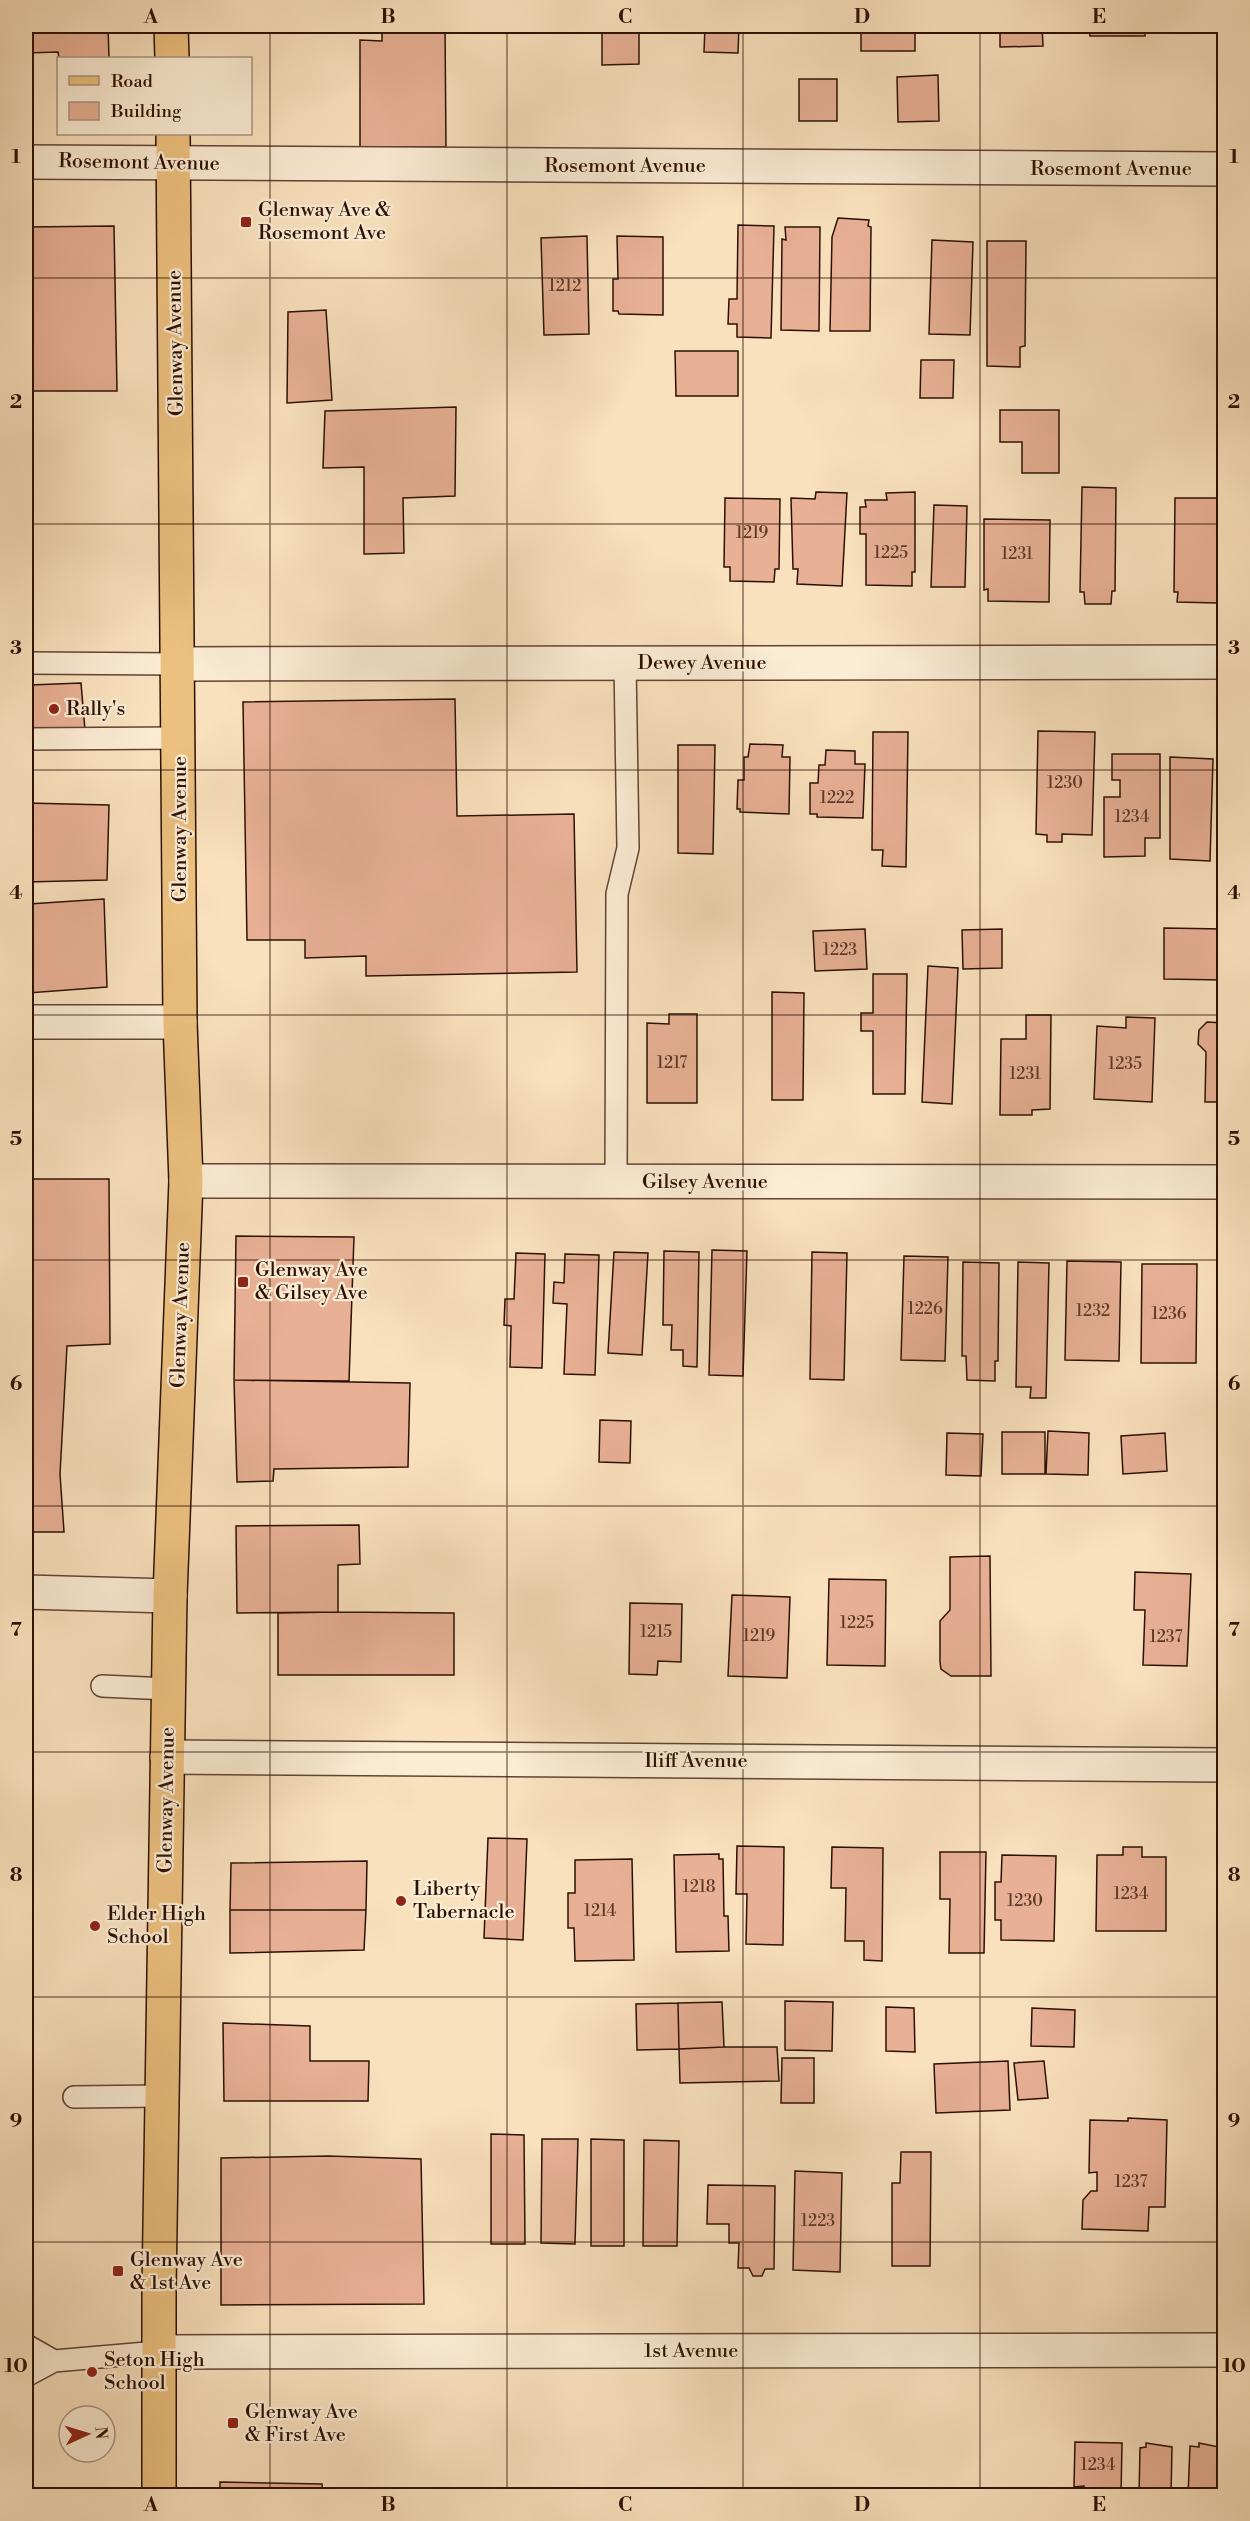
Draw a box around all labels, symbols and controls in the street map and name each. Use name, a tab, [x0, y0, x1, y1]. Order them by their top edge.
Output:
text: A	[143, 5, 159, 30]
text: B	[380, 5, 396, 30]
text: C	[618, 5, 632, 30]
text: D	[854, 5, 870, 30]
text: E	[1092, 5, 1106, 30]
legend	[57, 57, 252, 135]
text: Road	[111, 70, 154, 93]
text: Building	[110, 100, 182, 123]
text: 1	[11, 145, 21, 170]
text: 1	[1229, 145, 1239, 170]
street label: Rosemont Avenue	[58, 149, 220, 177]
street label: Rosemont Avenue	[544, 154, 706, 179]
street label: Rosemont Avenue	[1030, 157, 1192, 182]
place label: Glenway Ave & Rosemont Ave	[258, 198, 391, 246]
marker: Glenway Ave & Rosemont Ave	[239, 215, 253, 229]
street label: Glenway Avenue	[162, 270, 190, 416]
house number: 1212	[549, 276, 581, 296]
text: 2	[10, 390, 22, 415]
text: 2	[1228, 390, 1240, 415]
house number: 1219	[736, 523, 769, 543]
house number: 1225	[874, 543, 908, 563]
house number: 1231	[1001, 544, 1033, 564]
text: 3	[10, 636, 22, 661]
text: 3	[1228, 636, 1240, 661]
street label: Dewey Avenue	[637, 651, 767, 676]
place label: Rally's	[66, 697, 125, 722]
marker: Rally's	[47, 702, 61, 716]
street label: Glenway Avenue	[168, 756, 193, 902]
house number: 1230	[1047, 773, 1083, 793]
house number: 1222	[820, 788, 854, 808]
house number: 1234	[1115, 807, 1150, 827]
text: 4	[9, 881, 23, 906]
text: 4	[1227, 881, 1241, 906]
house number: 1223	[823, 940, 857, 960]
house number: 1217	[657, 1053, 687, 1073]
house number: 1235	[1108, 1054, 1142, 1074]
house number: 1231	[1009, 1064, 1041, 1084]
text: 5	[10, 1127, 22, 1152]
text: 5	[1228, 1127, 1240, 1152]
street label: Gilsey Avenue	[642, 1170, 768, 1195]
street label: Glenway Avenue	[166, 1241, 196, 1389]
place label: Glenway Ave & Gilsey Ave	[255, 1258, 368, 1306]
marker: Glenway Ave & Gilsey Ave	[236, 1275, 250, 1289]
house number: 1226	[907, 1299, 943, 1319]
house number: 1232	[1076, 1301, 1110, 1321]
house number: 1236	[1152, 1304, 1187, 1324]
text: 6	[10, 1372, 23, 1397]
text: 6	[1228, 1372, 1241, 1397]
house number: 1225	[840, 1613, 874, 1633]
text: 7	[10, 1618, 22, 1643]
text: 7	[1228, 1618, 1240, 1643]
house number: 1215	[640, 1622, 672, 1642]
house number: 1219	[743, 1626, 776, 1646]
house number: 1237	[1150, 1627, 1182, 1647]
street label: Glenway Avenue	[153, 1727, 181, 1873]
street label: Iliff Avenue	[644, 1749, 748, 1774]
text: 8	[10, 1863, 23, 1888]
text: 8	[1228, 1863, 1241, 1888]
place label: Liberty Tabernacle	[413, 1877, 514, 1925]
house number: 1218	[683, 1877, 716, 1897]
house number: 1234	[1114, 1884, 1149, 1904]
house number: 1230	[1007, 1891, 1043, 1911]
marker: Liberty Tabernacle	[394, 1894, 408, 1908]
house number: 1214	[584, 1901, 617, 1921]
place label: Elder High School	[107, 1902, 206, 1950]
marker: Elder High School	[88, 1919, 102, 1933]
text: 9	[10, 2109, 22, 2134]
text: 9	[1228, 2109, 1240, 2134]
house number: 1237	[1115, 2172, 1147, 2192]
house number: 1223	[801, 2211, 835, 2231]
place label: Glenway Ave & 1st Ave	[130, 2248, 243, 2296]
marker: Glenway Ave & 1st Ave	[111, 2264, 125, 2278]
street label: 1st Avenue	[644, 2339, 738, 2364]
place label: Seton High School	[104, 2348, 205, 2396]
text: 10	[4, 2354, 28, 2379]
text: 10	[1222, 2354, 1246, 2379]
marker: Seton High School	[85, 2365, 99, 2379]
place label: Glenway Ave & First Ave	[245, 2400, 358, 2448]
north arrow	[57, 2404, 117, 2464]
marker: Glenway Ave & First Ave	[226, 2416, 240, 2430]
text: N	[91, 2426, 111, 2440]
house number: 1234	[1081, 2455, 1116, 2475]
text: A	[143, 2493, 159, 2518]
text: B	[380, 2493, 396, 2518]
text: C	[618, 2493, 632, 2518]
text: D	[854, 2493, 870, 2518]
text: E	[1092, 2493, 1106, 2518]

